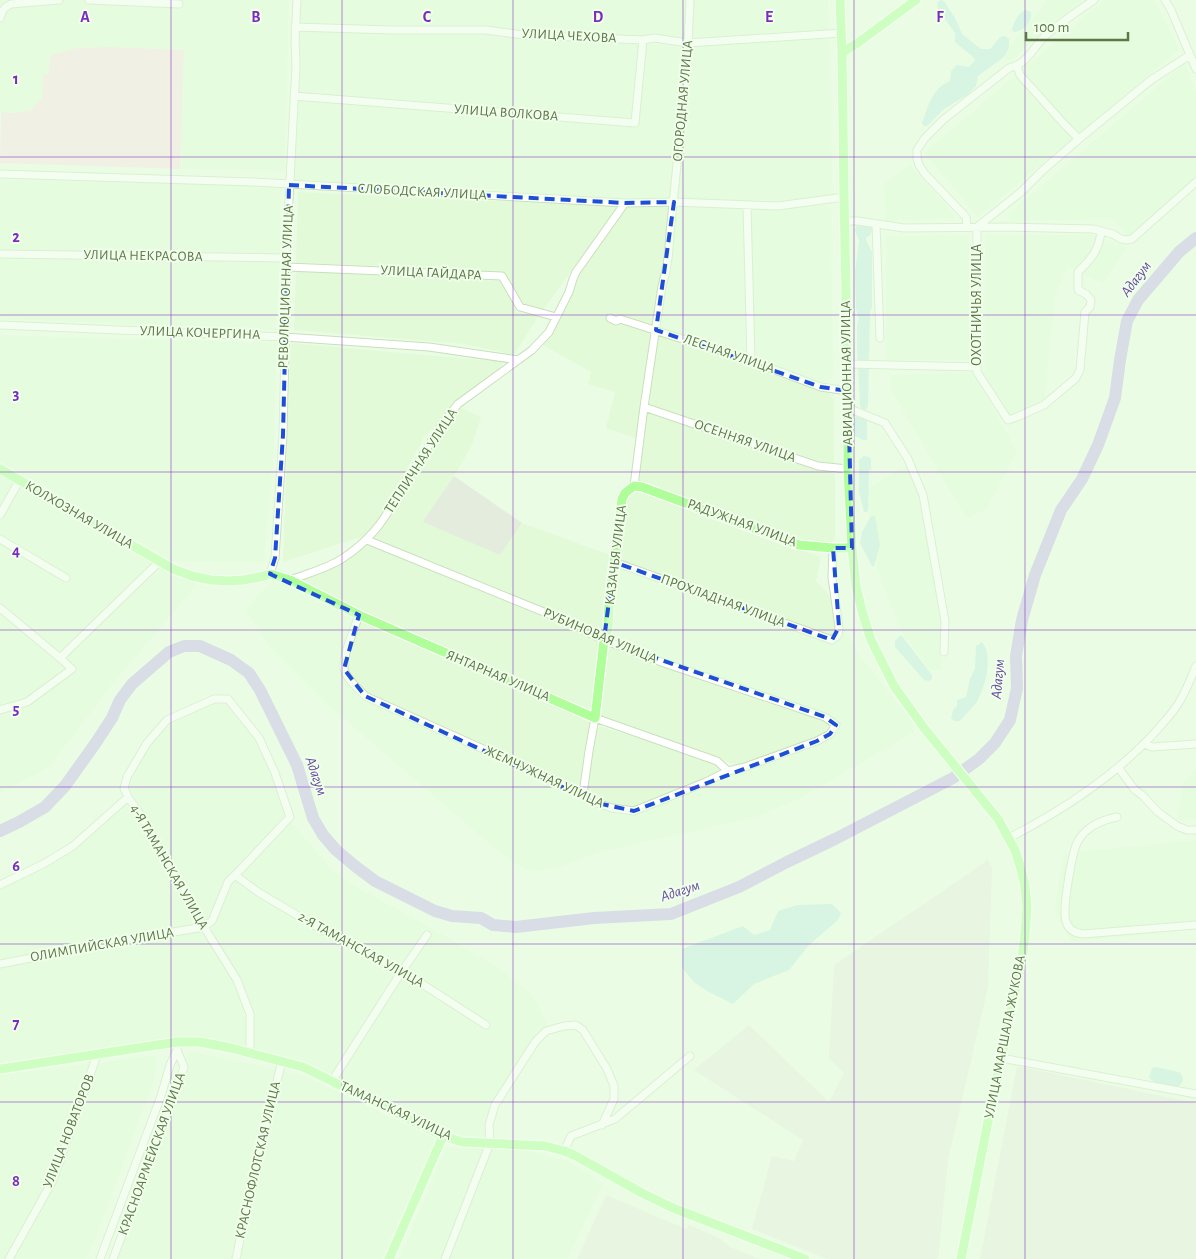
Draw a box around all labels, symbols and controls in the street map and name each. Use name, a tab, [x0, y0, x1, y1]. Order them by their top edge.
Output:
text: A	[80, 9, 90, 25]
text: B	[251, 9, 261, 25]
text: C	[423, 9, 432, 25]
text: D	[593, 9, 604, 25]
text: E	[765, 9, 773, 25]
text: F	[936, 9, 944, 25]
scale bar	[1026, 10, 1128, 42]
text: 100 m	[1034, 20, 1069, 35]
street label: УЛИЦА ЧЕХОВА	[521, 27, 617, 45]
street label: ОГОРОДНАЯ УЛИЦА	[671, 40, 695, 162]
text: 1	[13, 71, 19, 87]
street label: УЛИЦА ВОЛКОВА	[453, 102, 559, 124]
street label: СЛОБОДСКАЯ УЛИЦА	[357, 182, 487, 202]
street label: РЕВОЛЮЦИОННАЯ УЛИЦА	[276, 205, 296, 369]
text: 2	[12, 229, 20, 245]
street label: ОХОТНИЧЬЯ УЛИЦА	[970, 244, 984, 366]
street label: УЛИЦА НЕКРАСОВА	[83, 248, 203, 264]
water label: Адагум	[1117, 258, 1154, 300]
street label: УЛИЦА ГАЙДАРА	[380, 262, 482, 283]
street label: АВИАЦИОННАЯ УЛИЦА	[839, 300, 855, 446]
street label: УЛИЦА КОЧЕРГИНА	[139, 324, 261, 342]
street label: ЛЕСНАЯ УЛИЦА	[682, 332, 776, 376]
text: 3	[13, 386, 20, 402]
street label: ТЕПЛИЧНАЯ УЛИЦА	[382, 406, 460, 516]
street label: ОСЕННЯЯ УЛИЦА	[692, 417, 798, 465]
street label: КОЛХОЗНАЯ УЛИЦА	[23, 478, 135, 552]
street label: РАДУЖНАЯ УЛИЦА	[685, 497, 799, 549]
street label: КАЗАЧЬЯ УЛИЦА	[603, 504, 629, 606]
text: 4	[12, 543, 20, 559]
street label: ПРОХЛАДНАЯ УЛИЦА	[659, 572, 787, 630]
street label: РУБИНОВАЯ УЛИЦА	[541, 606, 659, 666]
street label: ЯНТАРНАЯ УЛИЦА	[444, 648, 552, 704]
water label: Адагум	[989, 658, 1007, 701]
text: 5	[13, 701, 20, 717]
street label: ЖЕМЧУЖНАЯ УЛИЦА	[482, 743, 606, 811]
water label: Адагум	[302, 754, 330, 797]
street label: 4-Я ТАМАНСКАЯ УЛИЦА	[127, 802, 211, 932]
text: 6	[12, 858, 20, 874]
water label: Адагум	[658, 878, 701, 905]
street label: 2-Я ТАМАНСКАЯ УЛИЦА	[296, 910, 426, 990]
street label: ОЛИМПИЙСКАЯ УЛИЦА	[29, 924, 175, 965]
street label: УЛИЦА МАРШАЛА ЖУКОВА	[982, 954, 1028, 1120]
text: 7	[13, 1016, 20, 1032]
street label: КРАСНОАРМЕЙСКАЯ УЛИЦА	[115, 1070, 188, 1237]
street label: УЛИЦА НОВАТОРОВ	[41, 1072, 97, 1190]
street label: ТАМАНСКАЯ УЛИЦА	[338, 1079, 454, 1143]
street label: КРАСНОФЛОТСКАЯ УЛИЦА	[233, 1080, 283, 1240]
text: 8	[12, 1173, 20, 1189]

